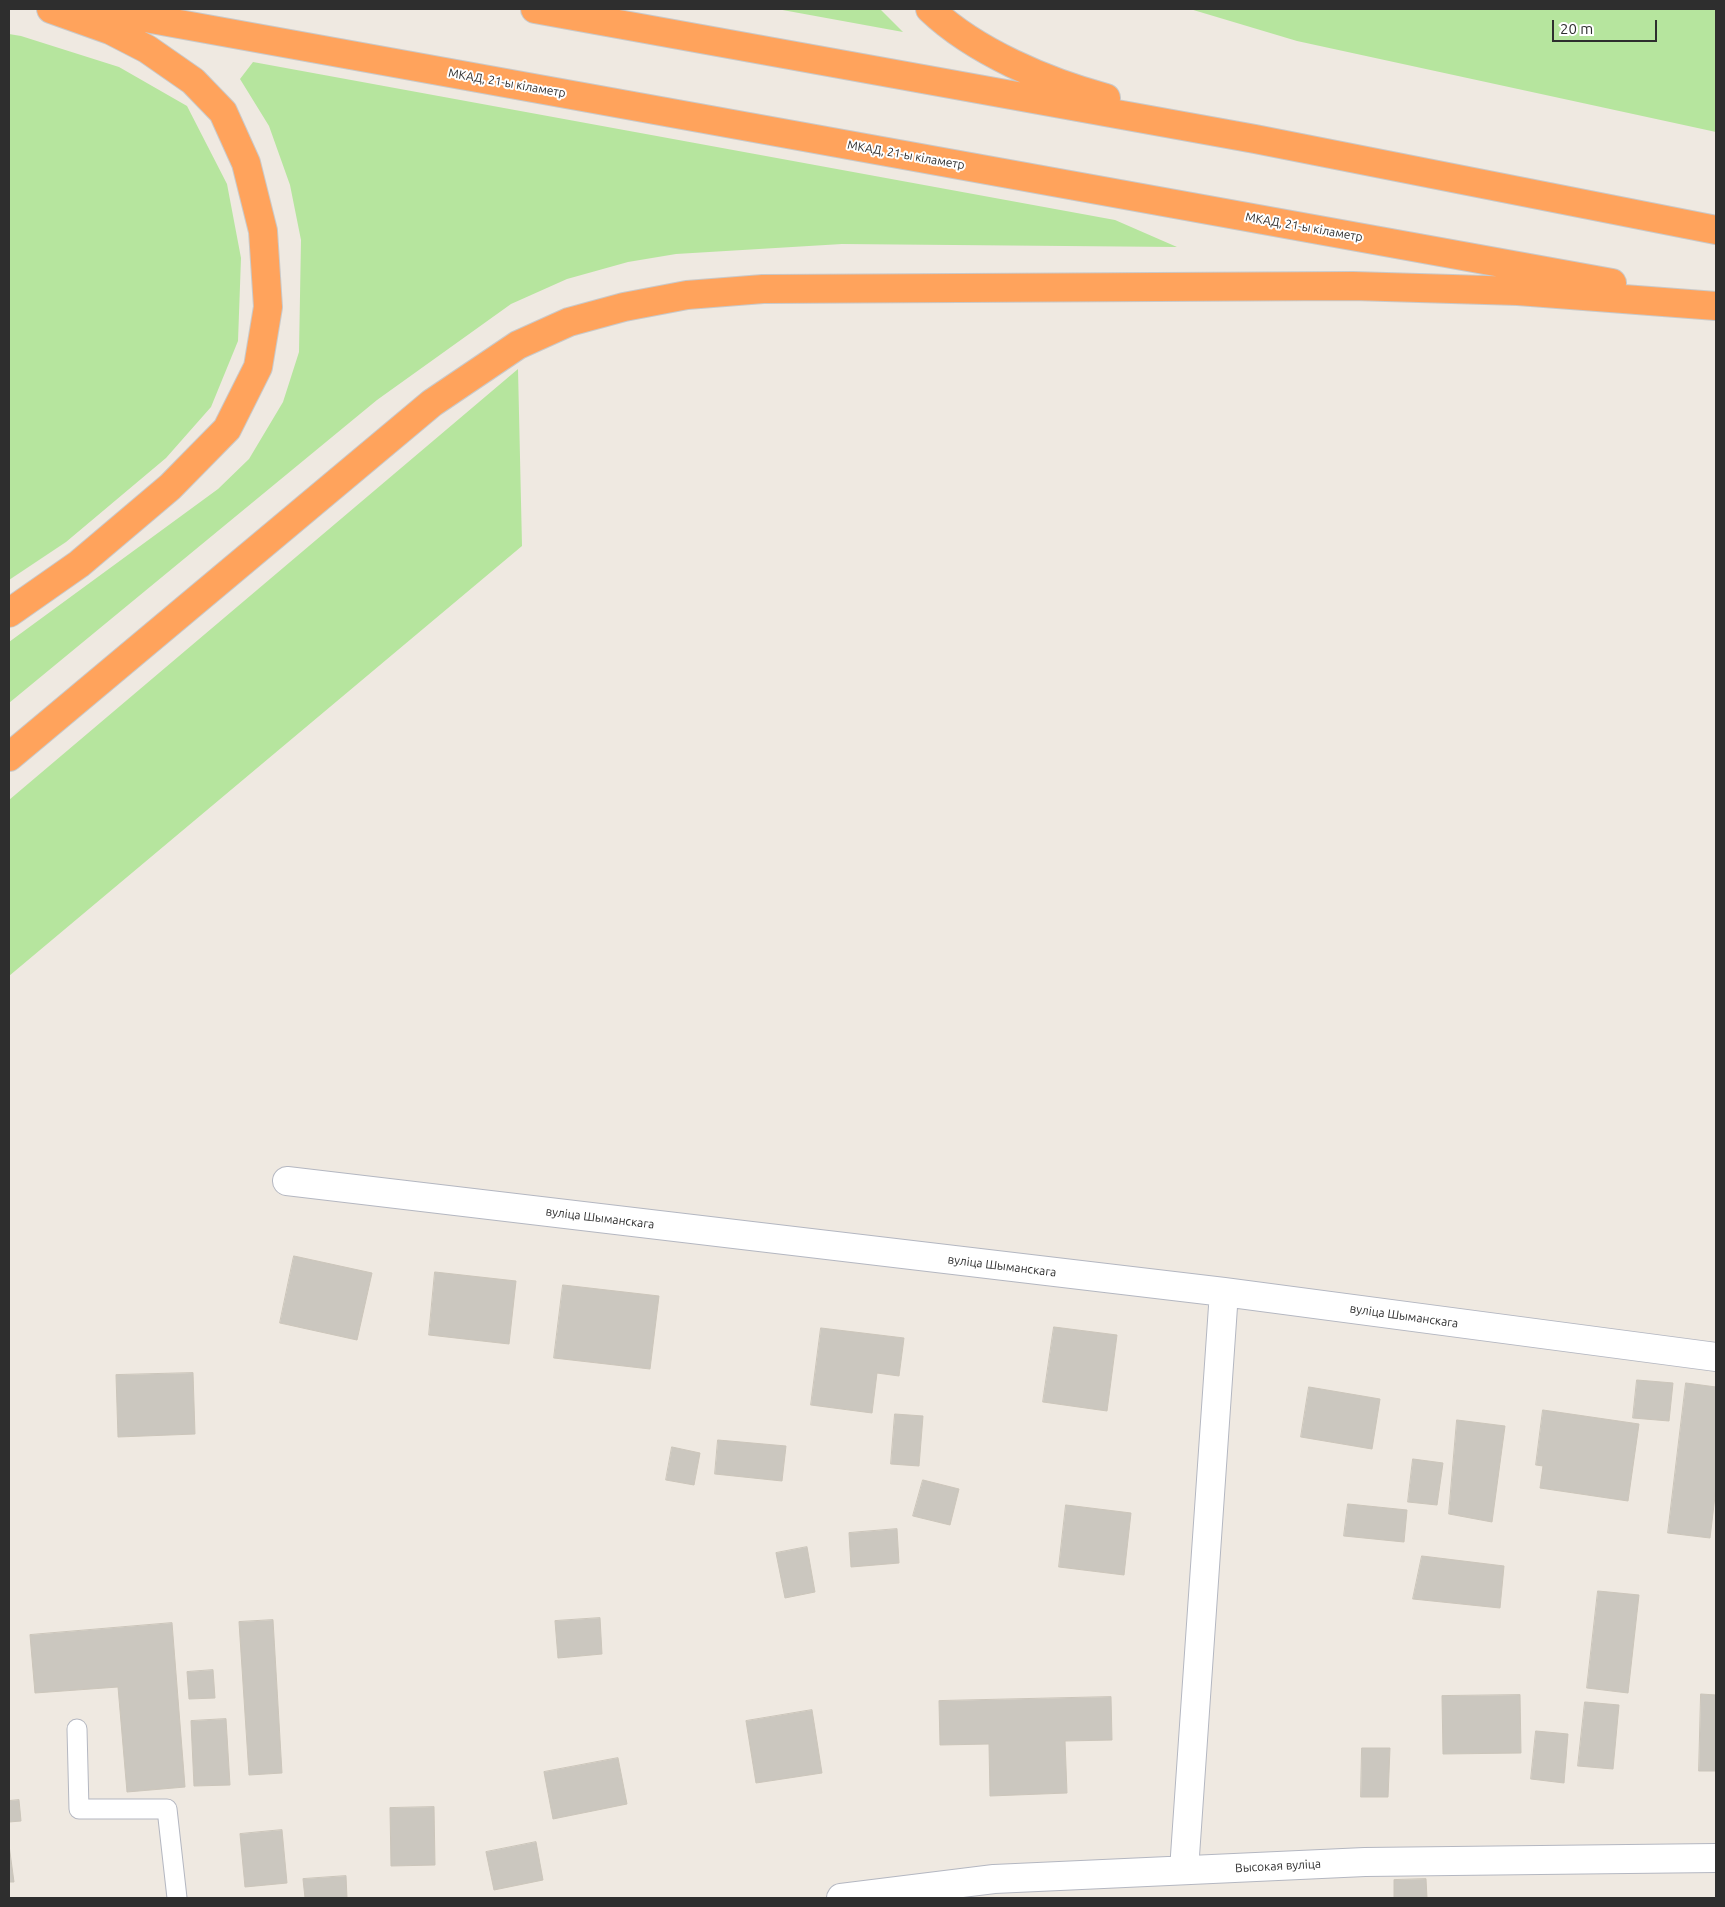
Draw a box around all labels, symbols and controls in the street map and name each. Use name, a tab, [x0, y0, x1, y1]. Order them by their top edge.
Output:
scale bar	[1555, 10, 1660, 42]
text: 20 m	[1560, 20, 1593, 37]
street label: МКАД, 21-ы кіламетр	[447, 66, 567, 100]
street label: МКАД, 21-ы кіламетр	[846, 138, 966, 172]
street label: МКАД, 21-ы кіламетр	[1244, 210, 1364, 244]
street label: вуліца Шыманскага	[545, 1204, 655, 1232]
street label: вуліца Шыманскага	[947, 1252, 1057, 1280]
street label: вуліца Шыманскага	[1349, 1301, 1459, 1331]
street label: Высокая вуліца	[1235, 1857, 1321, 1875]

